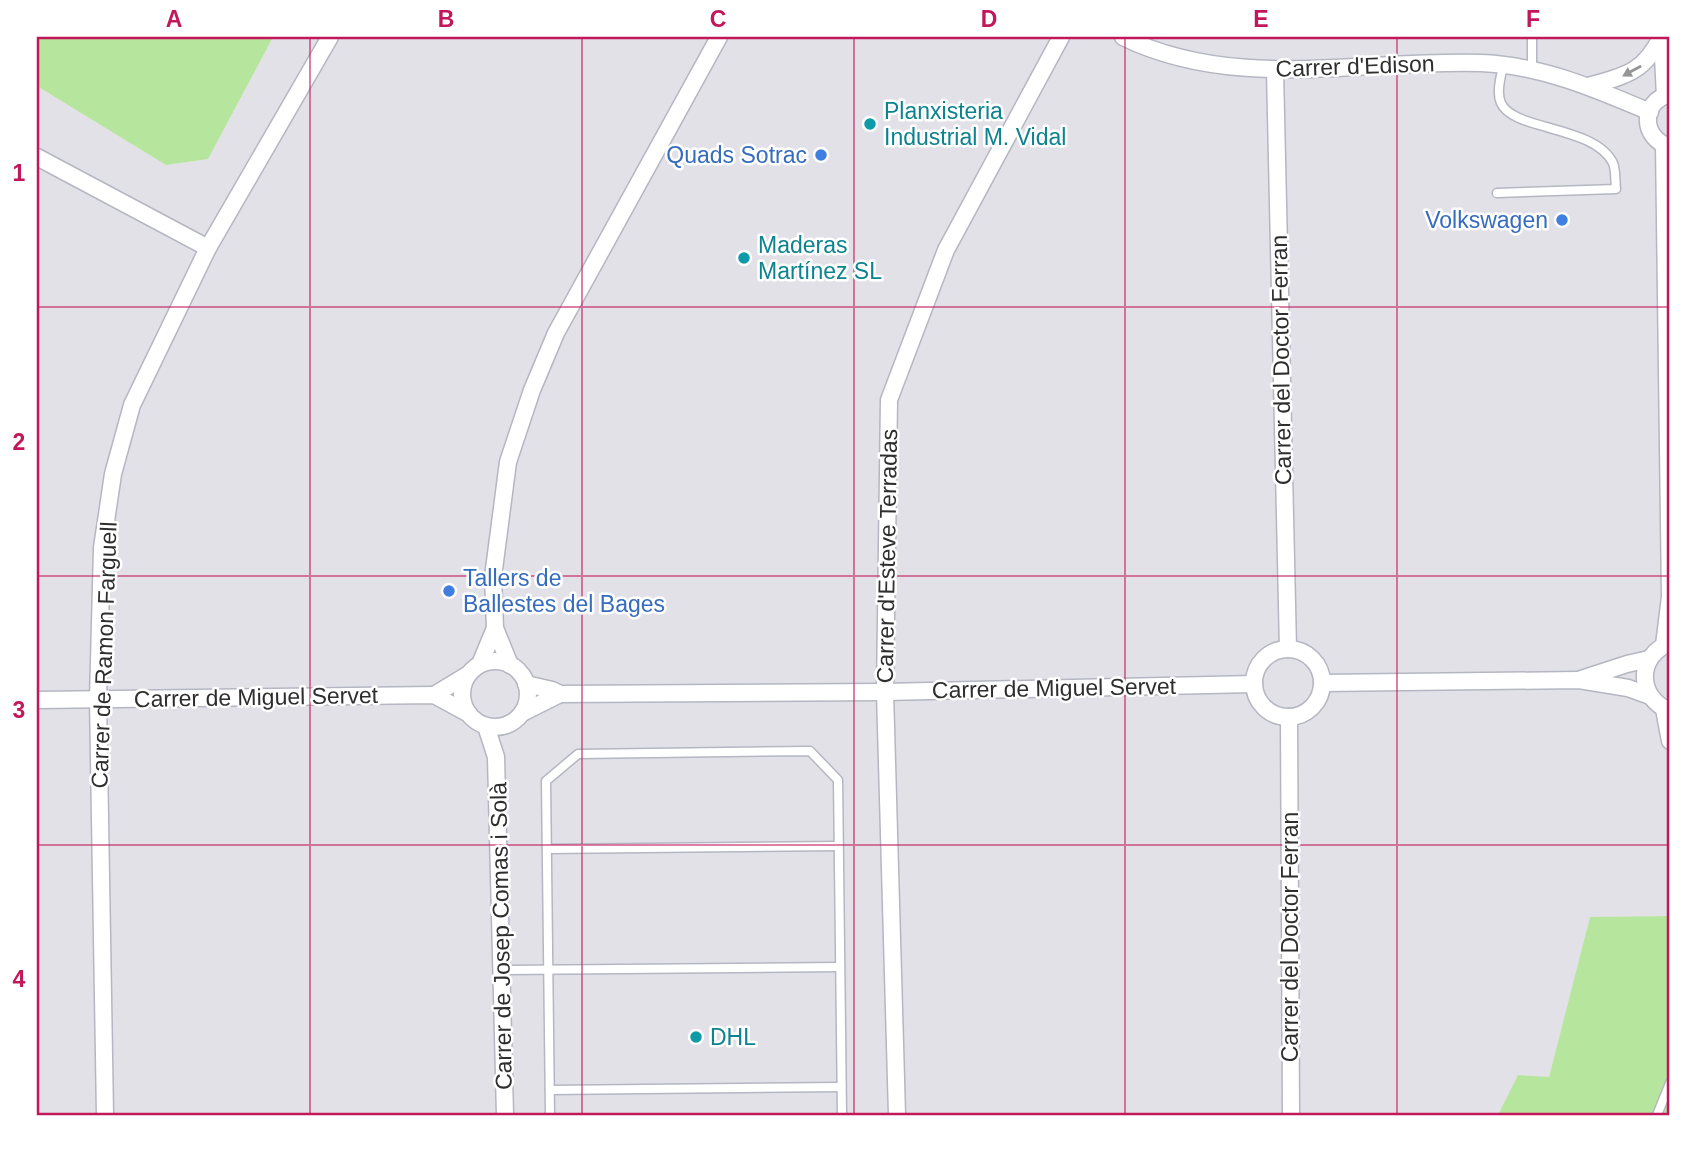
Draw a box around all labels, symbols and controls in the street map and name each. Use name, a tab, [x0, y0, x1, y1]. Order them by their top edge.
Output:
text: A	[166, 6, 182, 32]
text: B	[438, 6, 454, 32]
text: C	[710, 6, 726, 32]
text: D	[981, 6, 997, 32]
text: E	[1253, 6, 1269, 32]
text: F	[1526, 6, 1540, 32]
street label: Carrer d'Edison	[1275, 50, 1435, 82]
one-way arrow	[1621, 64, 1641, 76]
place label: Planxisteria Industrial M. Vidal	[884, 98, 1066, 150]
marker: Planxisteria Industrial M. Vidal	[862, 116, 878, 132]
place label: Quads Sotrac	[666, 142, 807, 168]
marker: Quads Sotrac	[813, 147, 829, 163]
text: 1	[13, 160, 26, 186]
place label: Volkswagen	[1425, 207, 1548, 233]
marker: Volkswagen	[1554, 212, 1570, 228]
place label: Maderas Martínez SL	[758, 232, 882, 284]
street label: Carrer del Doctor Ferran	[1266, 235, 1296, 485]
marker: Maderas Martínez SL	[736, 250, 752, 266]
text: 2	[13, 429, 25, 455]
street label: Carrer d'Esteve Terradas	[872, 429, 902, 683]
street label: Carrer de Ramon Farguell	[86, 521, 122, 789]
place label: Tallers de Ballestes del Bages	[463, 565, 665, 617]
marker: Tallers de Ballestes del Bages	[441, 583, 457, 599]
street label: Carrer de Miguel Servet	[932, 673, 1177, 703]
street label: Carrer de Miguel Servet	[134, 682, 379, 712]
text: 3	[13, 697, 25, 723]
street label: Carrer de Josep Comas i Solà	[485, 782, 517, 1090]
street label: Carrer del Doctor Ferran	[1277, 812, 1303, 1062]
text: 4	[13, 966, 26, 992]
place label: DHL	[710, 1024, 756, 1050]
marker: DHL	[688, 1029, 704, 1045]

